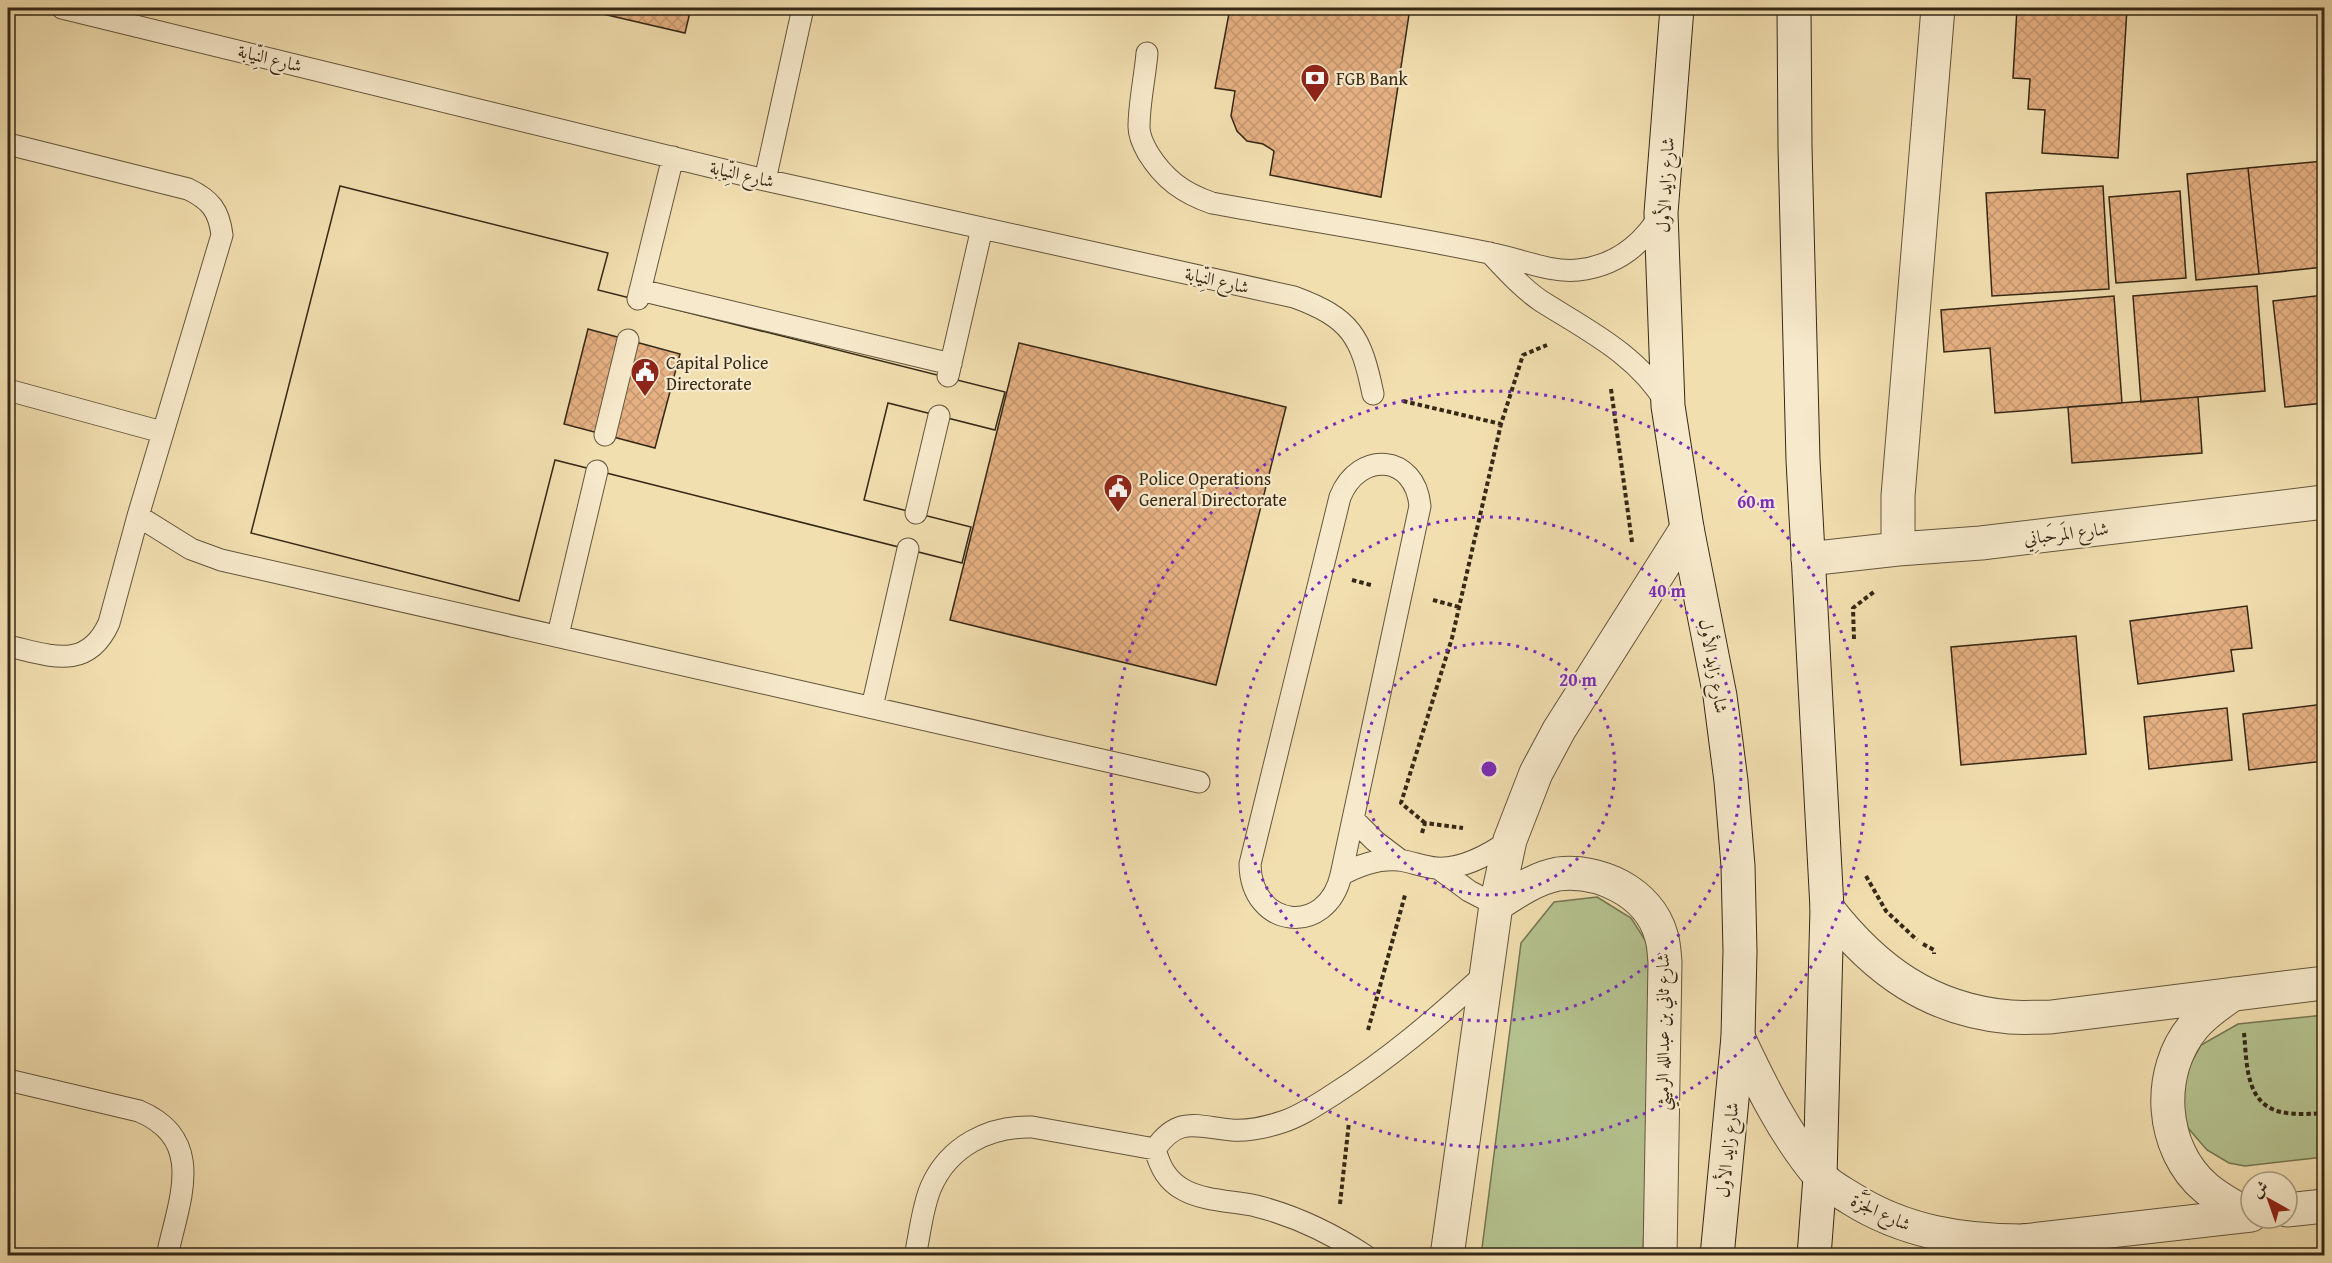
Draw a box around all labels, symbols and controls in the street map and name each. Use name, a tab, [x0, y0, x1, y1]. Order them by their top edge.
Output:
street label: شارع النِّيابة	[235, 37, 305, 81]
bank icon: FGB Bank	[1299, 62, 1331, 104]
place label: FGB Bank	[1336, 65, 1408, 92]
street label: شارع زايد الأول	[1649, 137, 1683, 233]
street label: شارع النِّيابة	[707, 153, 777, 196]
street label: شارع النِّيابة	[1182, 259, 1252, 302]
place label: Capital Police Directorate	[666, 349, 768, 397]
public building icon: Capital Police Directorate	[629, 356, 661, 398]
place label: Police Operations General Directorate	[1139, 465, 1287, 513]
public building icon: Police Operations General Directorate	[1102, 472, 1134, 514]
text: 60 m	[1737, 488, 1776, 515]
street label: شارع المَرحَبانِي	[2022, 514, 2110, 555]
text: 40 m	[1648, 577, 1687, 604]
street label: شارع زايد الأول	[1690, 617, 1736, 716]
text: 20 m	[1559, 666, 1598, 693]
centre of rings	[1479, 759, 1499, 779]
street label: شارع ثاني بن عبدالله الرميثي	[1649, 953, 1680, 1111]
street label: شارع زايد الأول	[1709, 1101, 1747, 1199]
north arrow	[2239, 1170, 2299, 1230]
text: ش	[2246, 1174, 2273, 1203]
street label: شارع الجَزَّة	[1846, 1186, 1916, 1239]

